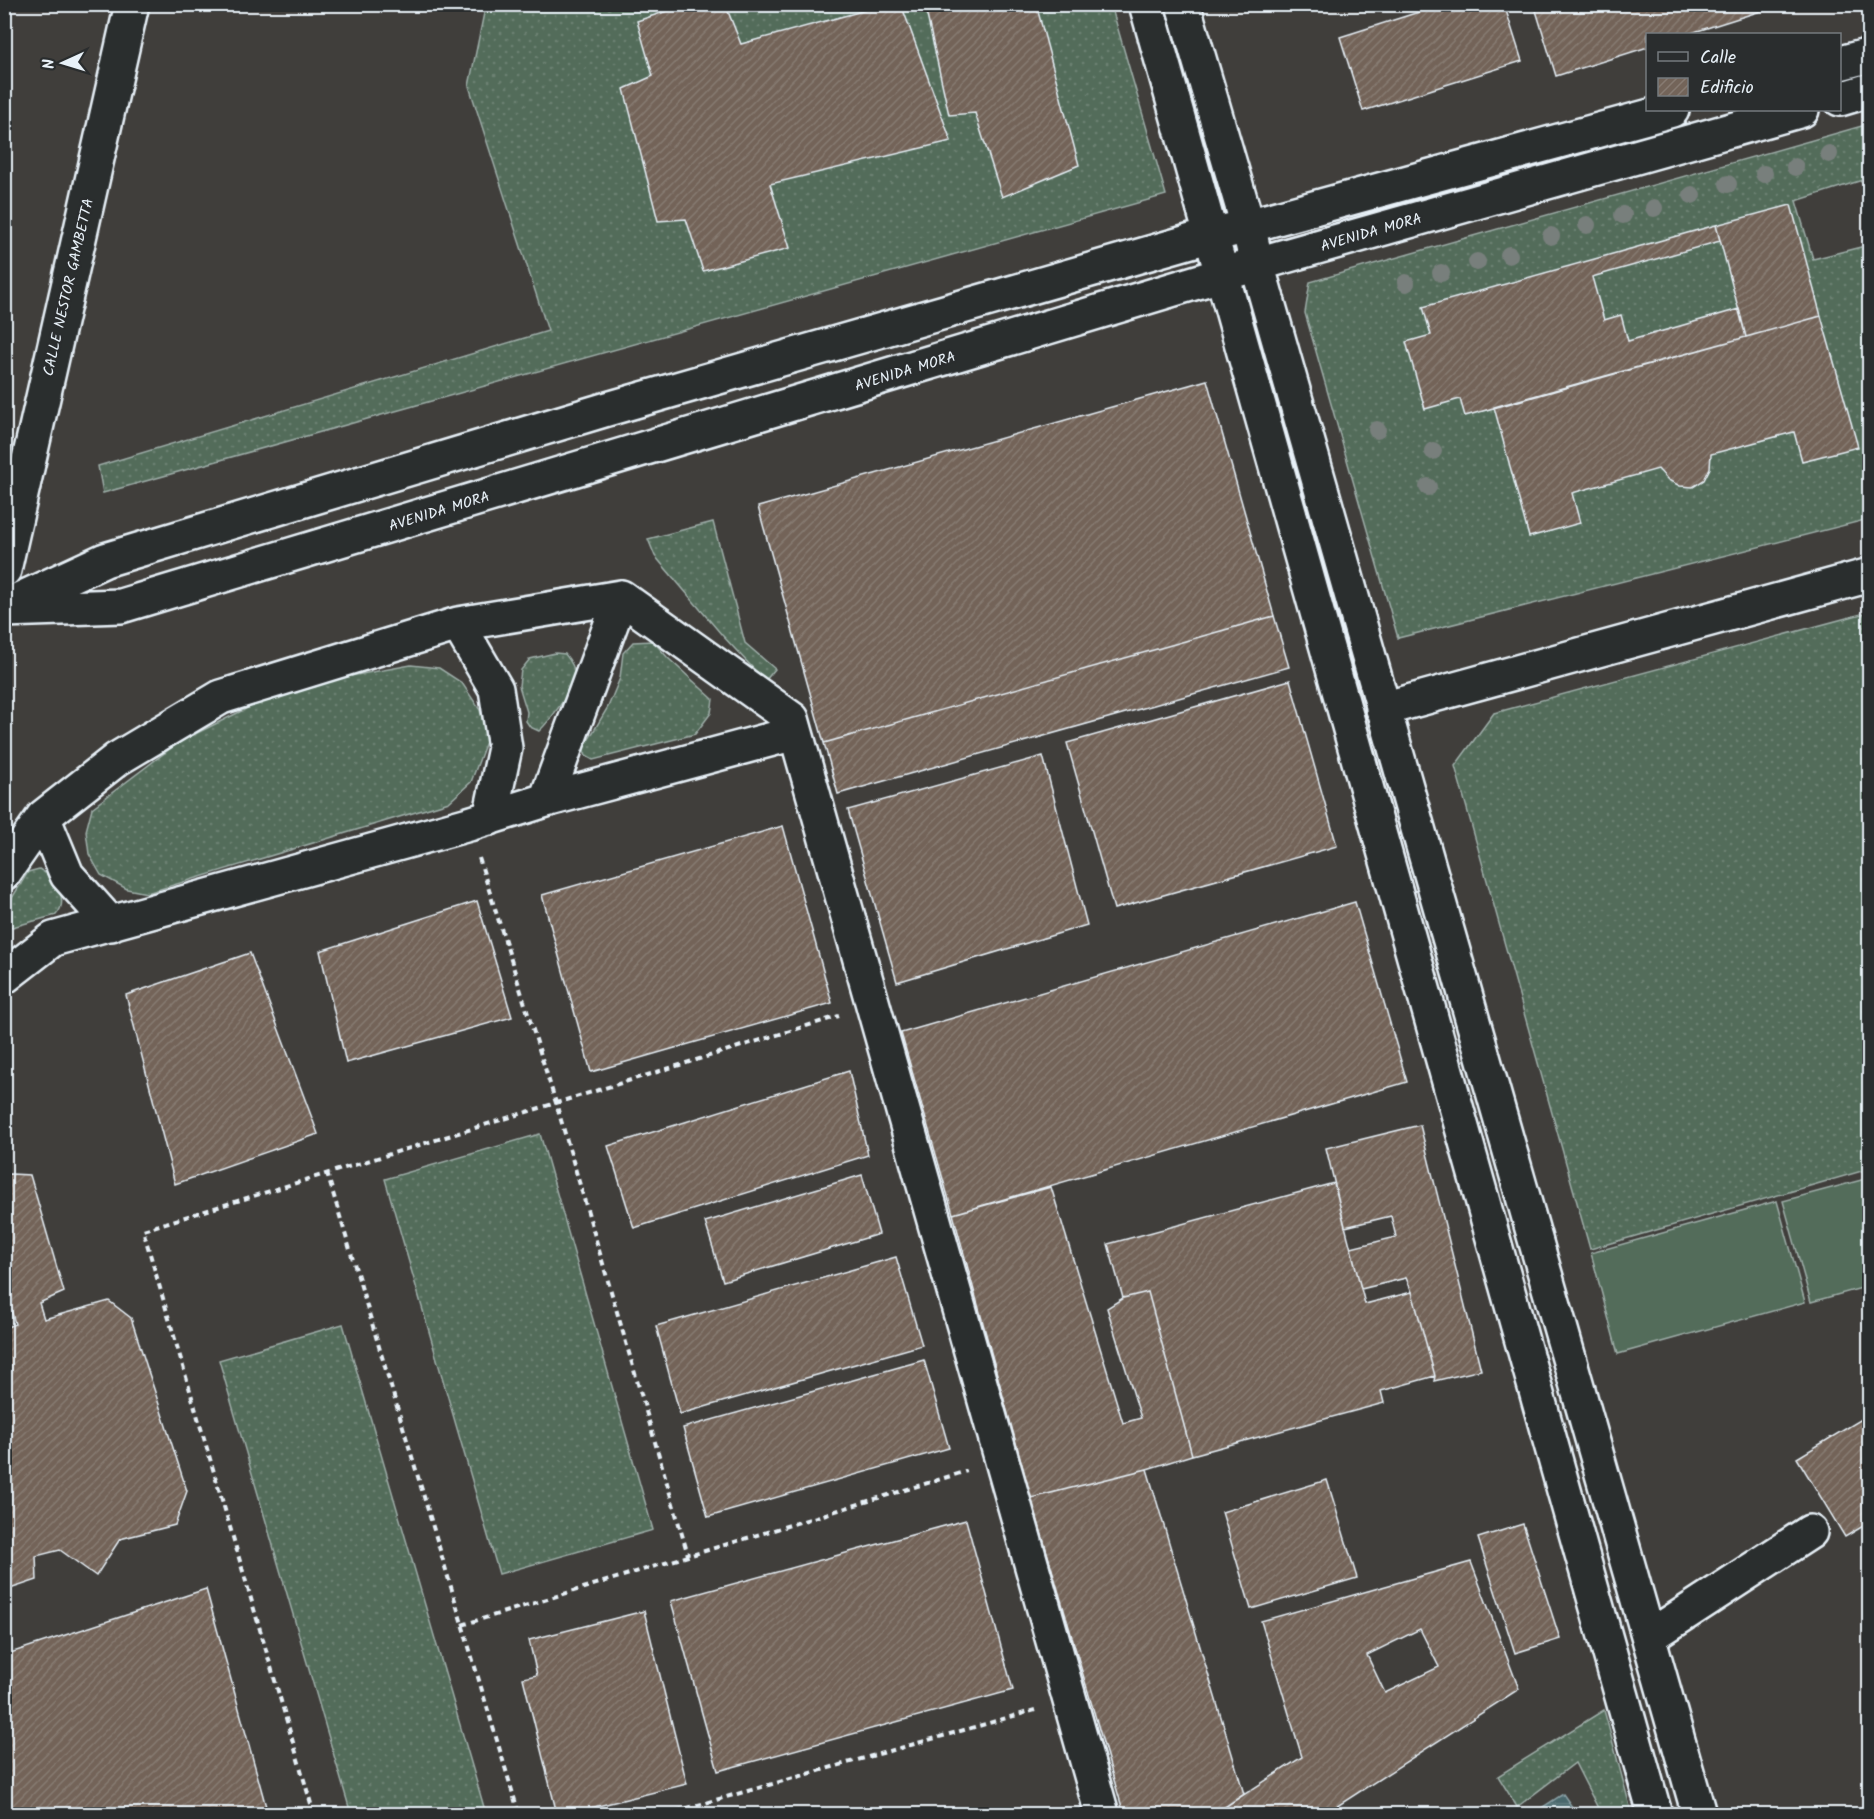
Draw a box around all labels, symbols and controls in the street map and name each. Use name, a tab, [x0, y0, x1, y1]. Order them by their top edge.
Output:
north arrow	[33, 33, 93, 93]
legend	[1646, 33, 1841, 111]
text: Calle	[1700, 44, 1736, 73]
text: N	[37, 58, 62, 70]
text: Edificio	[1700, 74, 1754, 103]
street label: CALLE NESTOR GAMBETTA	[37, 196, 101, 378]
street label: AVENIDA MORA	[1318, 207, 1425, 259]
street label: AVENIDA MORA	[852, 345, 959, 399]
street label: AVENIDA MORA	[386, 485, 493, 539]

